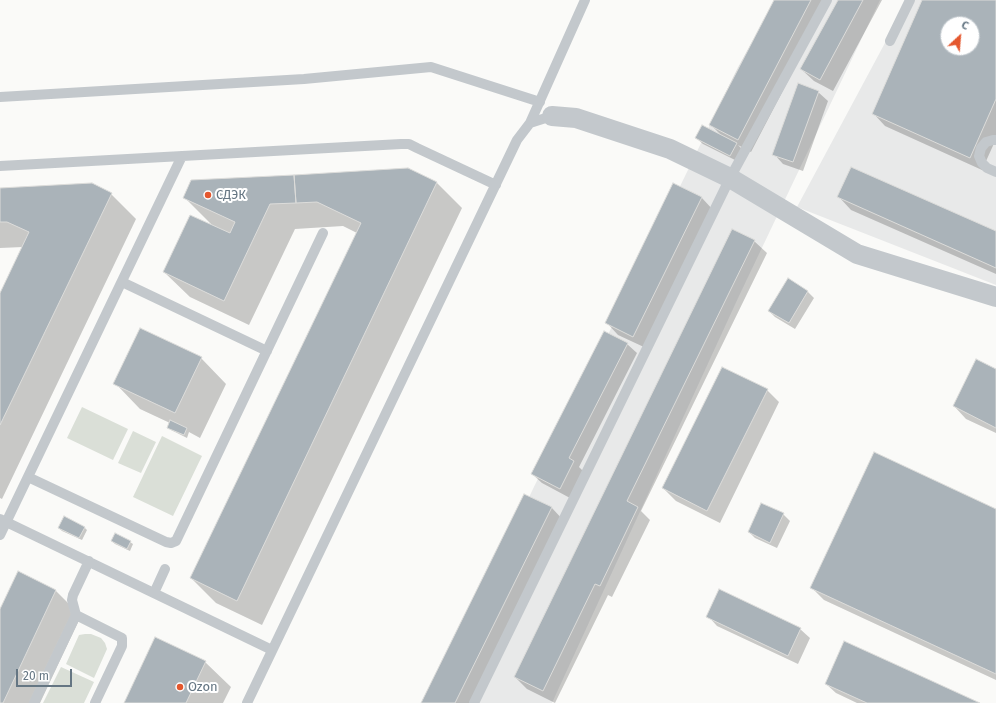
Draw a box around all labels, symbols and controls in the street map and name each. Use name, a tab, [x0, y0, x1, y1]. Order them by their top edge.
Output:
north arrow	[940, 16, 980, 56]
text: С	[959, 18, 971, 33]
place label: СДЭК	[216, 187, 246, 203]
marker: СДЭК	[203, 190, 213, 200]
scale bar	[18, 661, 74, 687]
text: 20 m	[23, 669, 49, 683]
place label: Ozon	[188, 679, 218, 695]
marker: Ozon	[175, 682, 185, 692]

